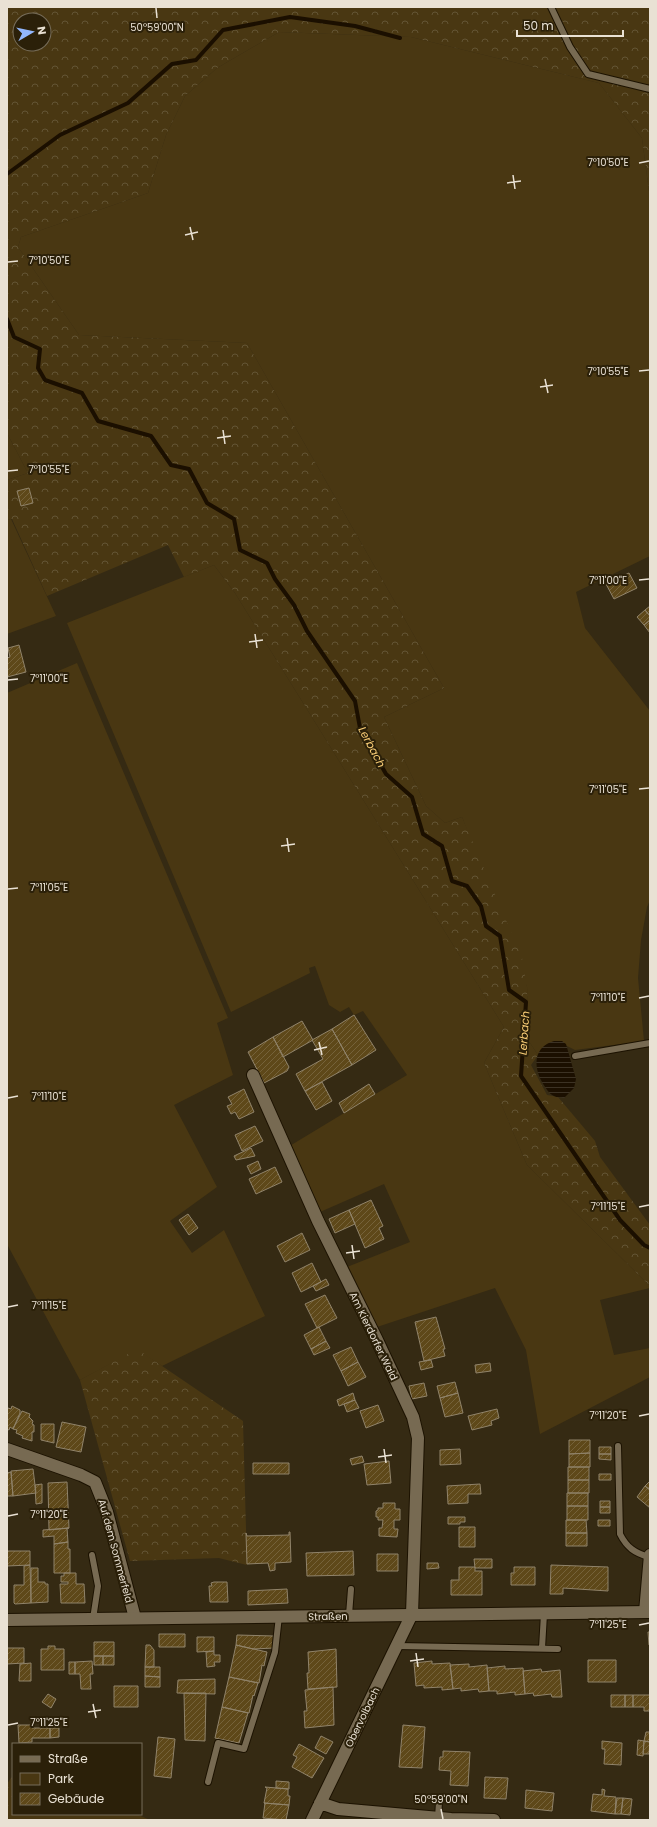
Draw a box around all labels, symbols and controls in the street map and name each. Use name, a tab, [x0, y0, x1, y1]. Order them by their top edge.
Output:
north arrow	[12, 12, 52, 52]
scale bar	[517, 12, 623, 38]
text: 50 m	[523, 17, 554, 34]
text: 50°59'00"N	[130, 20, 184, 35]
text: N	[33, 25, 50, 36]
text: 7°10'50"E	[587, 155, 629, 170]
text: 7°10'50"E	[28, 253, 70, 268]
text: 7°10'55"E	[587, 364, 629, 379]
text: 7°10'55"E	[28, 462, 70, 477]
text: 7°11'00"E	[589, 573, 627, 588]
text: 7°11'00"E	[30, 671, 68, 686]
water label: Lerbach	[355, 724, 389, 770]
text: 7°11'05"E	[589, 782, 627, 797]
text: 7°11'05"E	[30, 880, 68, 895]
text: 7°11'10"E	[590, 990, 626, 1005]
water label: Lerbach	[514, 1010, 534, 1056]
text: 7°11'10"E	[31, 1089, 67, 1104]
text: 7°11'15"E	[590, 1199, 626, 1214]
street label: Am Kierdorfer Wald	[346, 1290, 401, 1383]
text: 7°11'15"E	[31, 1298, 67, 1313]
text: 7°11'20"E	[589, 1408, 627, 1423]
street label: Auf dem Sommerfeld	[94, 1498, 137, 1605]
text: 7°11'20"E	[30, 1507, 68, 1522]
street label: Straßen	[308, 1609, 348, 1624]
text: 7°11'25"E	[589, 1617, 627, 1632]
street label: Obervolbach	[341, 1685, 383, 1750]
text: 7°11'25"E	[30, 1715, 68, 1730]
legend	[12, 1743, 142, 1815]
text: Straße	[48, 1750, 88, 1767]
text: Park	[48, 1770, 75, 1787]
text: Gebäude	[48, 1790, 104, 1807]
text: 50°59'00"N	[414, 1792, 468, 1807]

